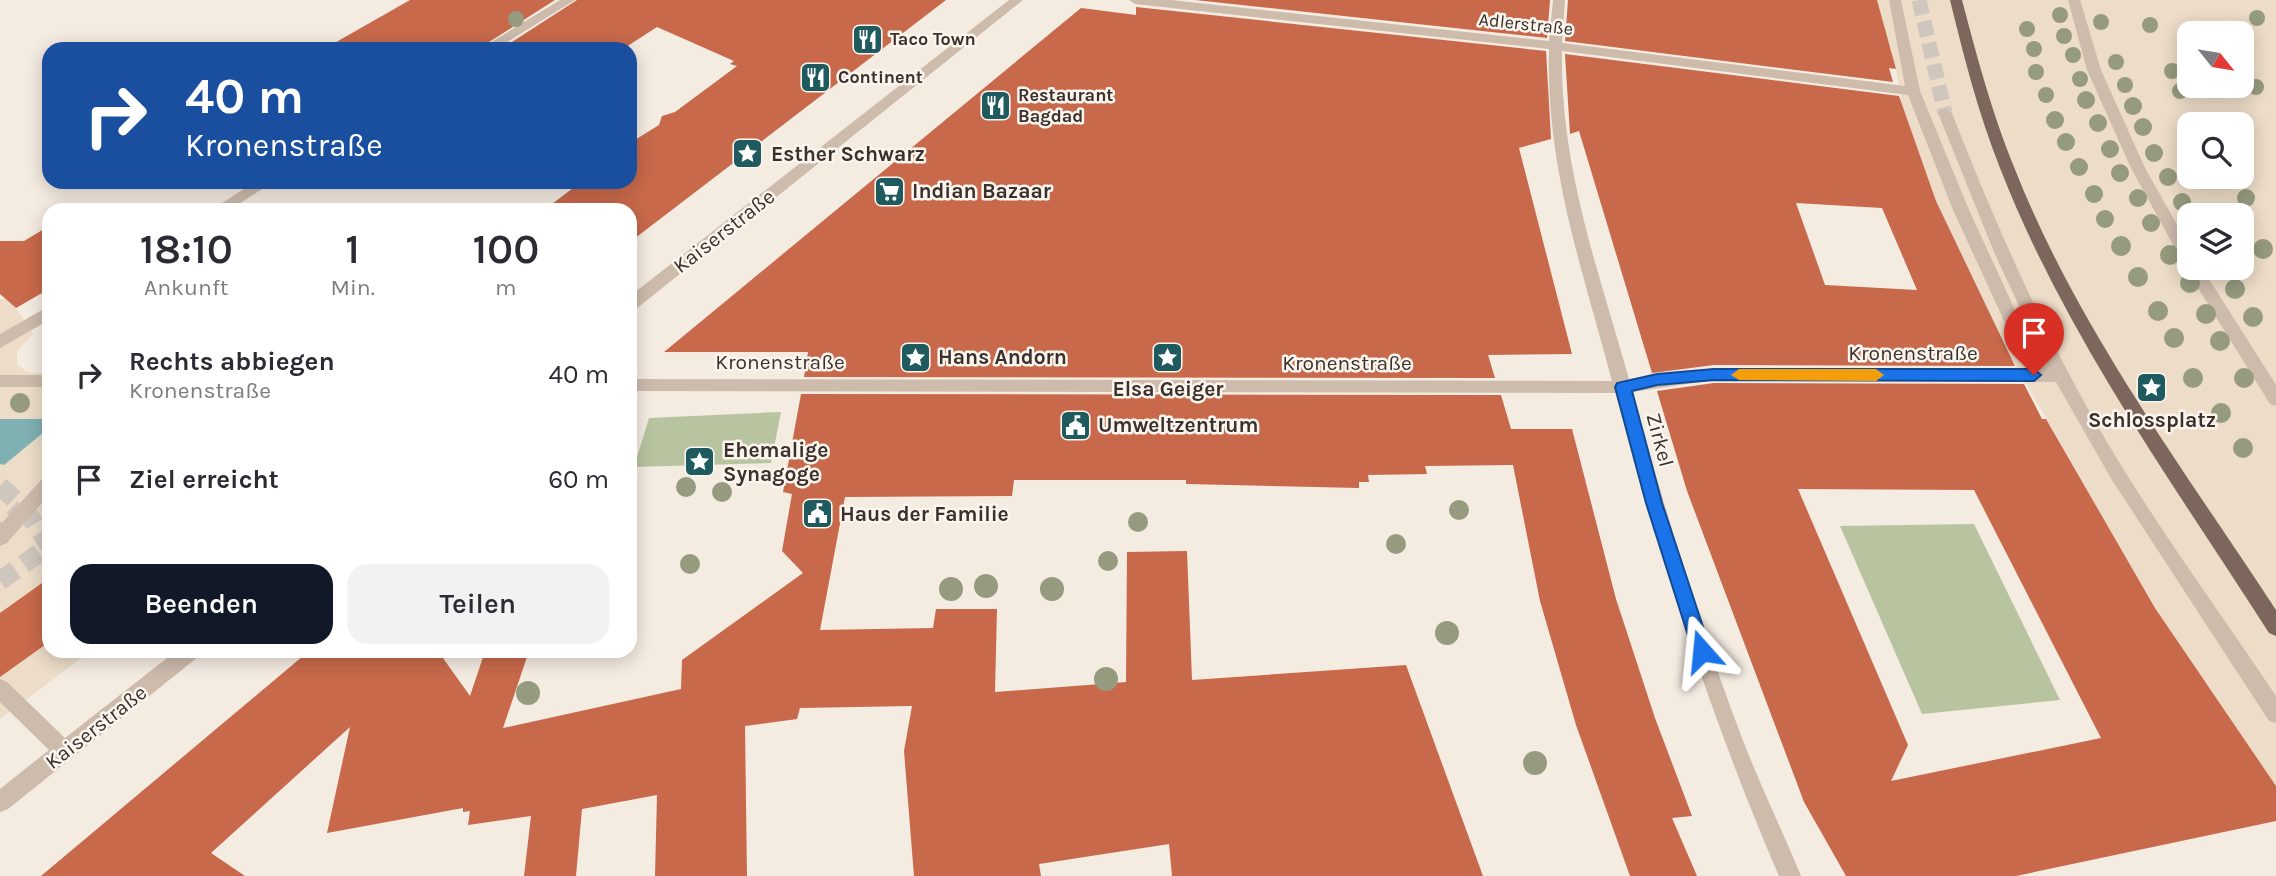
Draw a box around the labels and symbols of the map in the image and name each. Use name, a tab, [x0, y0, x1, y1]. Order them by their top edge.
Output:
street label: Adlerstraße	[1478, 8, 1574, 40]
north arrow	[2177, 21, 2254, 98]
restaurant icon: Taco Town	[850, 22, 884, 56]
place label: Taco Town	[890, 28, 976, 50]
restaurant icon: Continent	[798, 60, 832, 94]
place label: Continent	[838, 66, 923, 88]
place label: Restaurant Bagdad	[1018, 84, 1113, 127]
restaurant icon: Restaurant Bagdad	[978, 88, 1012, 122]
place icon: Esther Schwarz	[731, 137, 765, 171]
place label: Esther Schwarz	[771, 142, 925, 166]
supermarket icon: Indian Bazaar	[872, 174, 906, 208]
place label: Indian Bazaar	[912, 179, 1052, 203]
street label: Kaiserstraße	[669, 184, 779, 278]
pin	[2004, 303, 2064, 375]
place icon: Hans Andorn	[898, 340, 932, 374]
place icon: Elsa Geiger	[1151, 340, 1185, 374]
street label: Kronenstraße	[1848, 341, 1978, 365]
place label: Hans Andorn	[938, 345, 1067, 369]
street label: Kronenstraße	[715, 350, 845, 374]
street label: Kronenstraße	[1282, 351, 1412, 375]
place icon: Schlossplatz	[2135, 371, 2169, 405]
place label: Elsa Geiger	[1112, 377, 1224, 401]
public building icon: Umweltzentrum	[1058, 408, 1092, 442]
place label: Schlossplatz	[2088, 408, 2216, 432]
street label: Zirkel	[1641, 410, 1679, 470]
place label: Umweltzentrum	[1098, 413, 1258, 437]
place label: Ehemalige Synagoge	[723, 438, 828, 486]
place icon: Ehemalige Synagoge	[683, 445, 717, 479]
public building icon: Haus der Familie	[800, 497, 834, 531]
place label: Haus der Familie	[840, 502, 1009, 526]
position arrow	[1665, 614, 1739, 688]
street label: Kaiserstraße	[41, 680, 151, 774]

